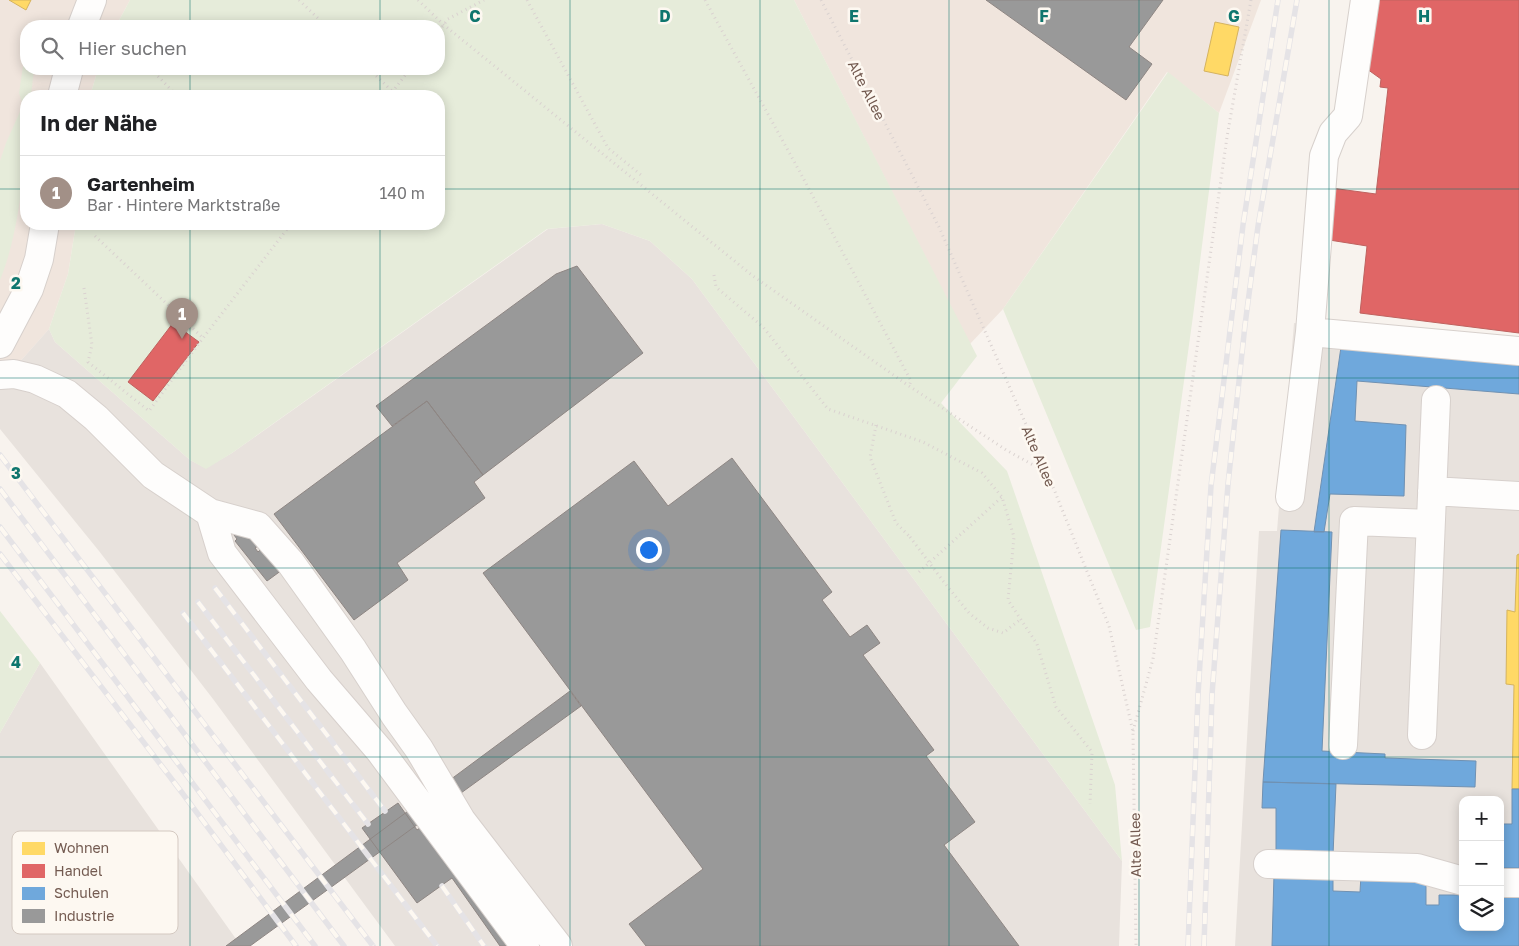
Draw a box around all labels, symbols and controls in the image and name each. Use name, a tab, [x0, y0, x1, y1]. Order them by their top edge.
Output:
text: C	[469, 6, 481, 26]
text: D	[659, 6, 671, 26]
text: E	[849, 6, 859, 26]
text: F	[1039, 6, 1049, 26]
text: G	[1228, 6, 1240, 26]
text: H	[1418, 6, 1430, 26]
search box	[20, 20, 445, 75]
icon: search	[38, 34, 66, 62]
text: Hier suchen	[78, 36, 187, 59]
street label: Alte Allee	[845, 57, 889, 123]
text: In der Nähe	[40, 110, 157, 136]
text: Gartenheim	[87, 172, 195, 195]
text: 1	[52, 183, 60, 203]
text: 140 m	[379, 183, 425, 203]
text: Bar · Hintere Marktstraße	[87, 195, 280, 215]
text: 2	[11, 273, 21, 293]
pin: 1	[166, 298, 198, 339]
street label: Alte Allee	[1019, 423, 1059, 489]
text: 3	[11, 463, 21, 483]
your location	[636, 537, 662, 563]
text: 4	[11, 652, 21, 672]
map controls	[1459, 796, 1504, 931]
button: +	[1459, 796, 1504, 841]
street label: Alte Allee	[1126, 813, 1144, 877]
legend	[12, 831, 178, 934]
text: Wohnen	[54, 839, 109, 856]
button: −	[1459, 841, 1504, 886]
text: Handel	[54, 862, 102, 879]
text: Schulen	[54, 884, 109, 901]
button: layers	[1459, 886, 1504, 931]
text: Industrie	[54, 907, 114, 924]

